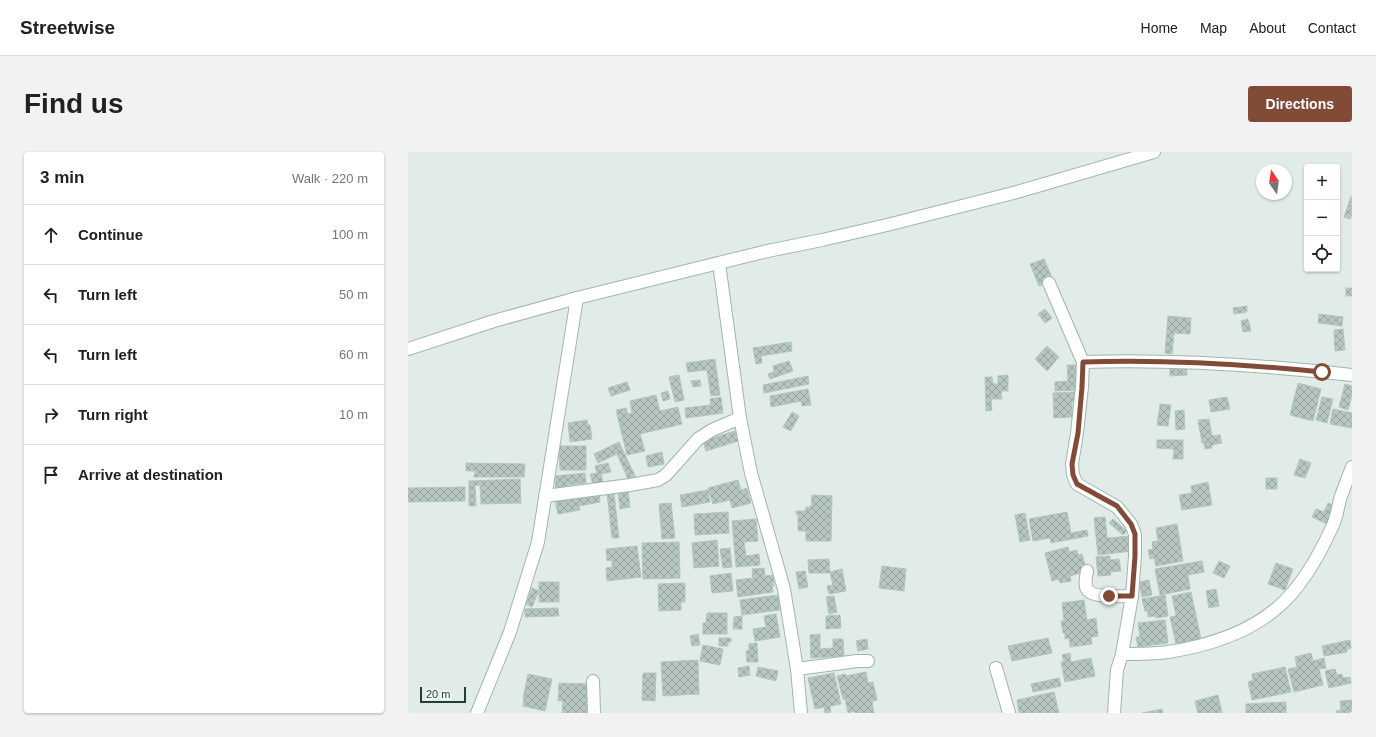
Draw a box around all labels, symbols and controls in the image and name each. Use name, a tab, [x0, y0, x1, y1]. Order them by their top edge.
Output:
text: Streetwise	[20, 17, 115, 38]
text: Home	[1141, 20, 1178, 36]
text: Map	[1200, 20, 1227, 36]
text: About	[1249, 20, 1286, 36]
text: Contact	[1308, 20, 1356, 36]
button: Directions	[1248, 86, 1352, 122]
text: Find us	[24, 88, 124, 119]
north arrow	[1256, 164, 1292, 200]
map controls	[1304, 164, 1340, 272]
button: +	[1304, 164, 1340, 200]
text: 3 min	[40, 168, 84, 187]
text: Walk · 220 m	[292, 171, 368, 186]
button: −	[1304, 200, 1340, 236]
icon: ahead	[40, 224, 62, 246]
text: Continue	[78, 226, 143, 243]
text: 100 m	[332, 227, 368, 242]
button: locate	[1304, 236, 1340, 272]
icon: left	[40, 284, 62, 306]
text: Turn left	[78, 286, 137, 303]
text: 50 m	[339, 287, 368, 302]
icon: left	[40, 344, 62, 366]
text: Turn left	[78, 346, 137, 363]
text: 60 m	[339, 347, 368, 362]
route start	[1313, 363, 1331, 381]
icon: right	[40, 404, 62, 426]
text: Turn right	[78, 406, 148, 423]
text: 10 m	[339, 407, 368, 422]
icon: arrive	[40, 464, 62, 486]
text: Arrive at destination	[78, 466, 223, 483]
route end	[1100, 587, 1118, 605]
scale bar	[420, 685, 466, 704]
text: 20 m	[426, 688, 450, 700]

